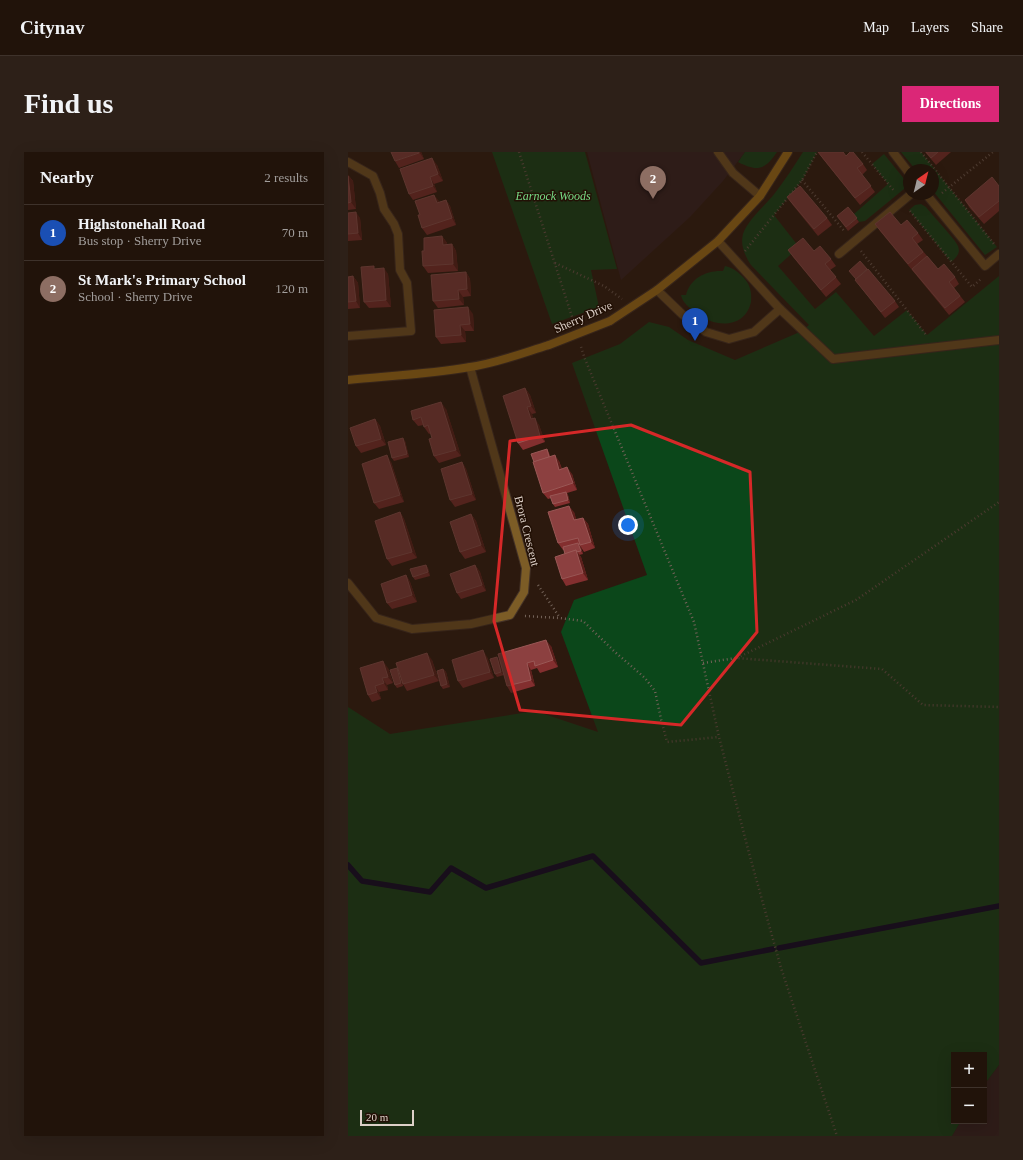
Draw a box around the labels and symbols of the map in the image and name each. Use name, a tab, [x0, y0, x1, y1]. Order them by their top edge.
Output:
north arrow	[903, 164, 939, 200]
pin: 2	[640, 166, 666, 199]
park label: Earnock Woods	[514, 189, 591, 203]
street label: Sherry Drive	[552, 298, 614, 336]
pin: 1	[682, 308, 708, 341]
street label: Brora Crescent	[511, 494, 543, 568]
your location	[618, 515, 638, 535]
scale bar	[360, 1108, 414, 1127]

